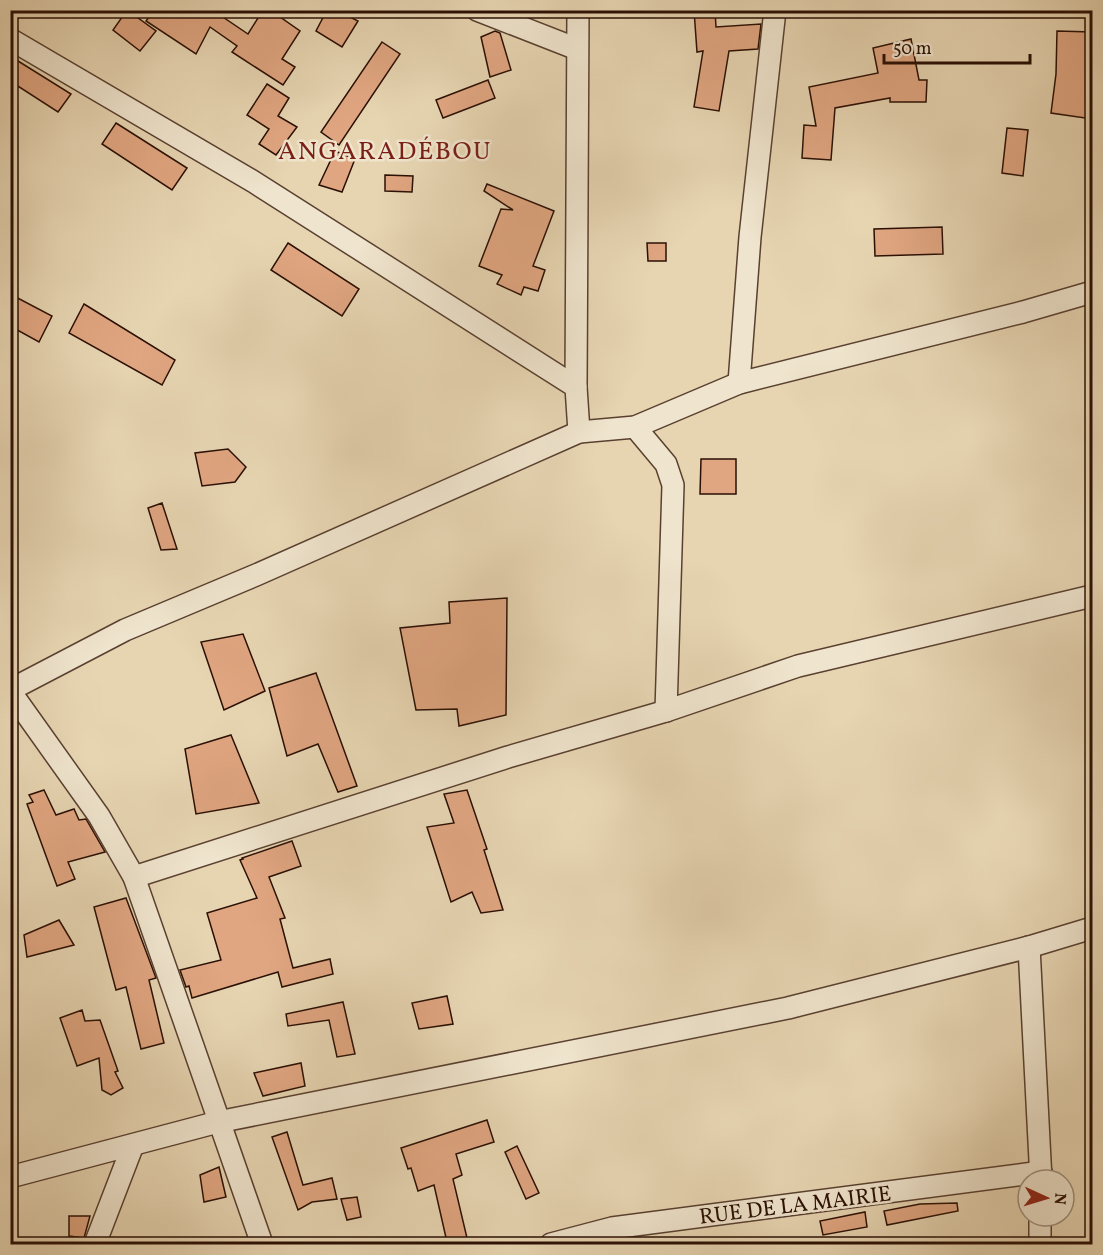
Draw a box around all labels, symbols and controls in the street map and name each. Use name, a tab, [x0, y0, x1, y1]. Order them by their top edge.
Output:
scale bar	[884, 27, 1030, 65]
text: 50 m	[893, 37, 932, 62]
district label: ANGARADÉBOU	[278, 134, 492, 170]
north arrow	[1016, 1168, 1076, 1228]
street label: RUE DE LA MAIRIE	[698, 1179, 893, 1234]
text: N	[1048, 1192, 1070, 1206]

